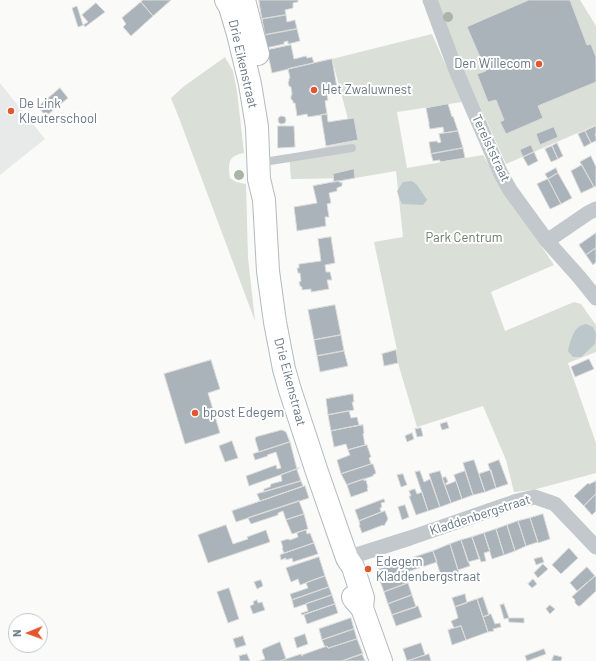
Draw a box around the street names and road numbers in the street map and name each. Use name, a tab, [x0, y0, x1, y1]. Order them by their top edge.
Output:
street label: Drie Eikenstraat	[225, 18, 261, 110]
street label: Terelststraat	[469, 112, 513, 184]
street label: Drie Eikenstraat	[271, 336, 309, 428]
street label: Kladdenbergstraat	[428, 491, 532, 539]

